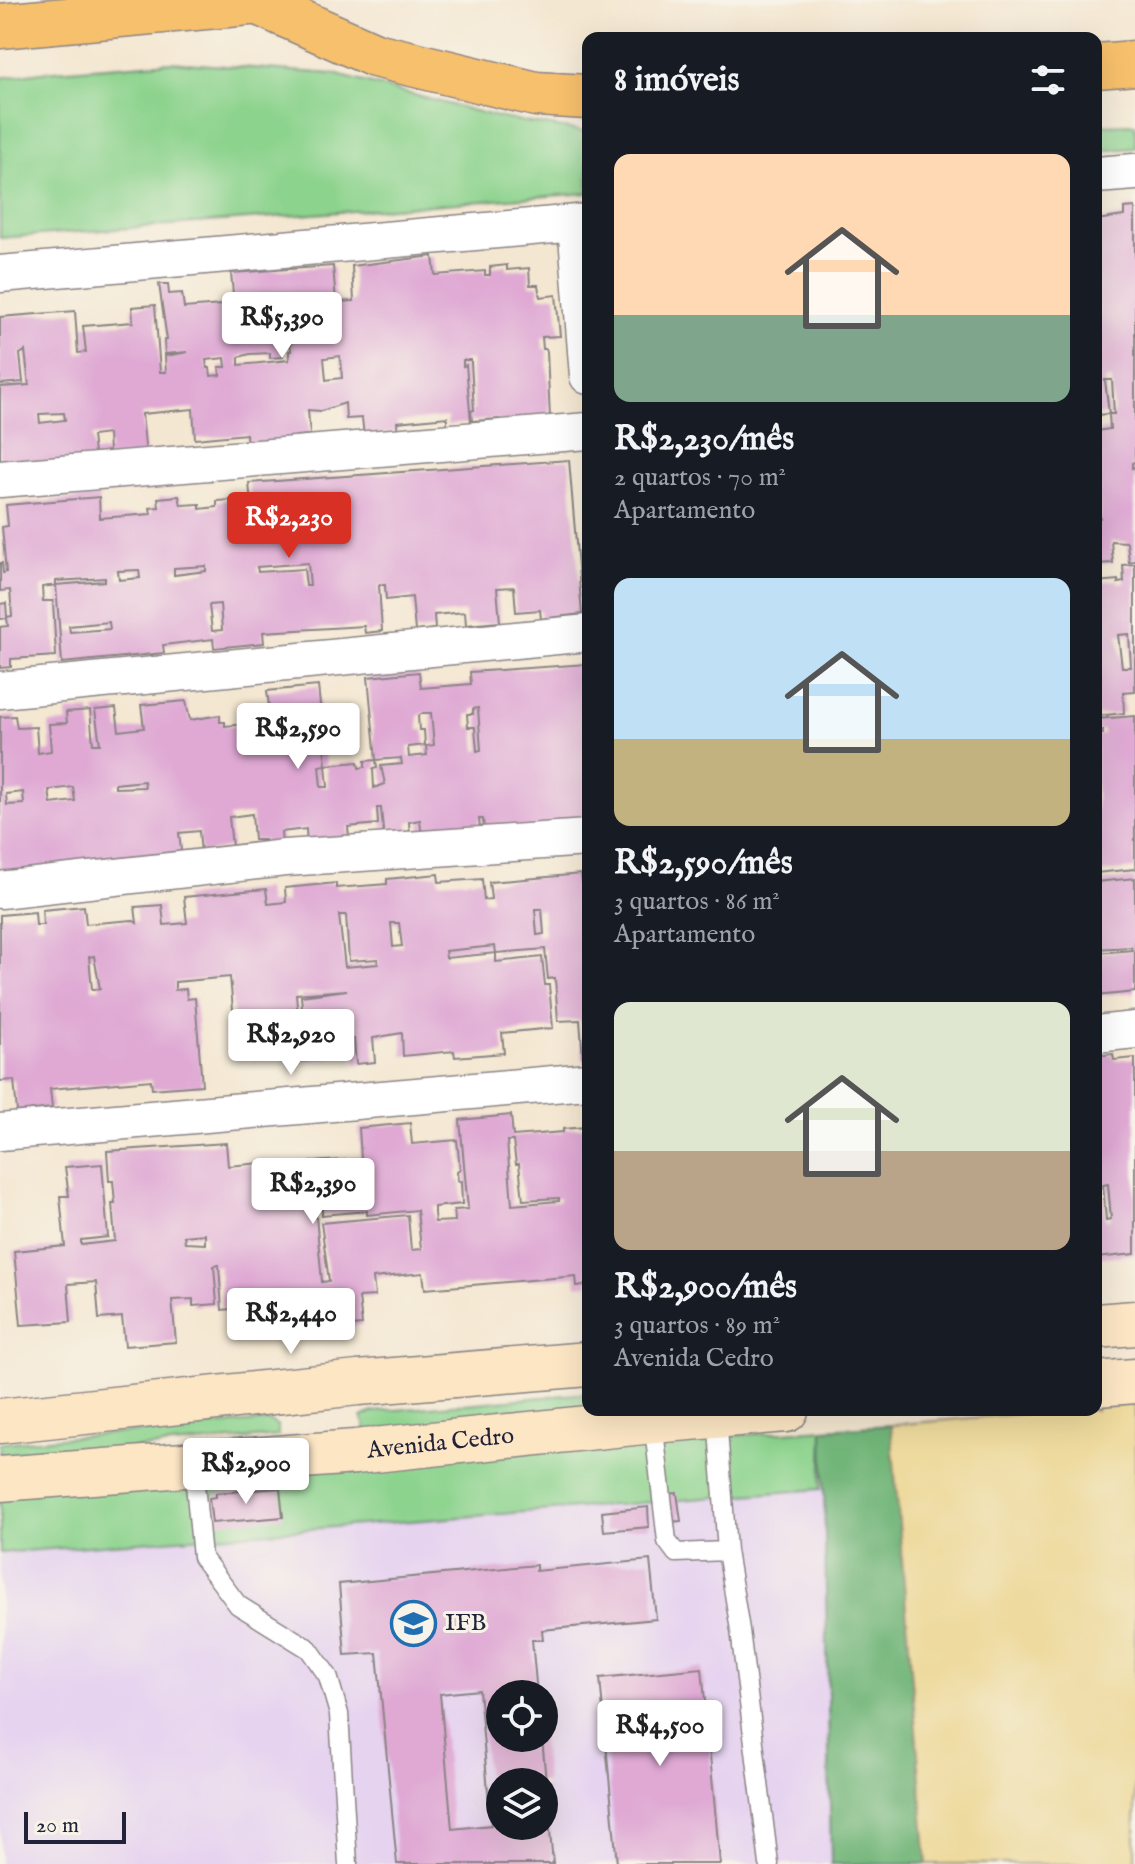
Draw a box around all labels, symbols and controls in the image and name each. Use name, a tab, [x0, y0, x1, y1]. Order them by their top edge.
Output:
icon: filters	[1026, 58, 1070, 102]
text: 8 imóveis	[614, 59, 740, 102]
icon: home	[770, 206, 914, 350]
pin: R$5,390	[208, 292, 356, 360]
text: R$5,390	[240, 301, 324, 334]
text: R$2,230/mês	[614, 418, 794, 461]
text: 2 quartos · 70 m²	[614, 461, 786, 494]
pin: R$2,230	[215, 492, 363, 560]
text: Apartamento	[614, 494, 755, 527]
text: R$2,230	[245, 501, 333, 534]
icon: home	[770, 630, 914, 774]
pin: R$2,590	[224, 703, 372, 771]
text: R$2,590	[255, 712, 341, 745]
text: R$2,590/mês	[614, 842, 793, 885]
text: 3 quartos · 86 m²	[614, 885, 780, 918]
text: Apartamento	[614, 918, 755, 951]
pin: R$2,920	[217, 1009, 365, 1077]
text: R$2,920	[246, 1018, 336, 1051]
icon: home	[770, 1054, 914, 1198]
pin: R$2,390	[239, 1158, 387, 1226]
text: R$2,390	[269, 1167, 357, 1200]
text: R$2,900/mês	[614, 1266, 797, 1309]
pin: R$2,440	[217, 1288, 365, 1356]
text: R$2,440	[245, 1297, 337, 1330]
text: 3 quartos · 89 m²	[614, 1309, 780, 1342]
text: Avenida Cedro	[614, 1342, 774, 1375]
street label: Avenida Cedro	[365, 1420, 516, 1466]
pin: R$2,900	[172, 1438, 320, 1506]
text: R$2,900	[201, 1447, 291, 1480]
school or university icon: IFB	[390, 1599, 438, 1647]
place label: IFB	[445, 1608, 486, 1639]
map controls	[486, 1680, 558, 1840]
button: locate	[486, 1680, 558, 1752]
pin: R$4,500	[586, 1700, 734, 1768]
text: R$4,500	[615, 1709, 705, 1742]
button: layers	[486, 1768, 558, 1840]
scale bar	[24, 1808, 126, 1844]
text: 20 m	[36, 1812, 79, 1840]

